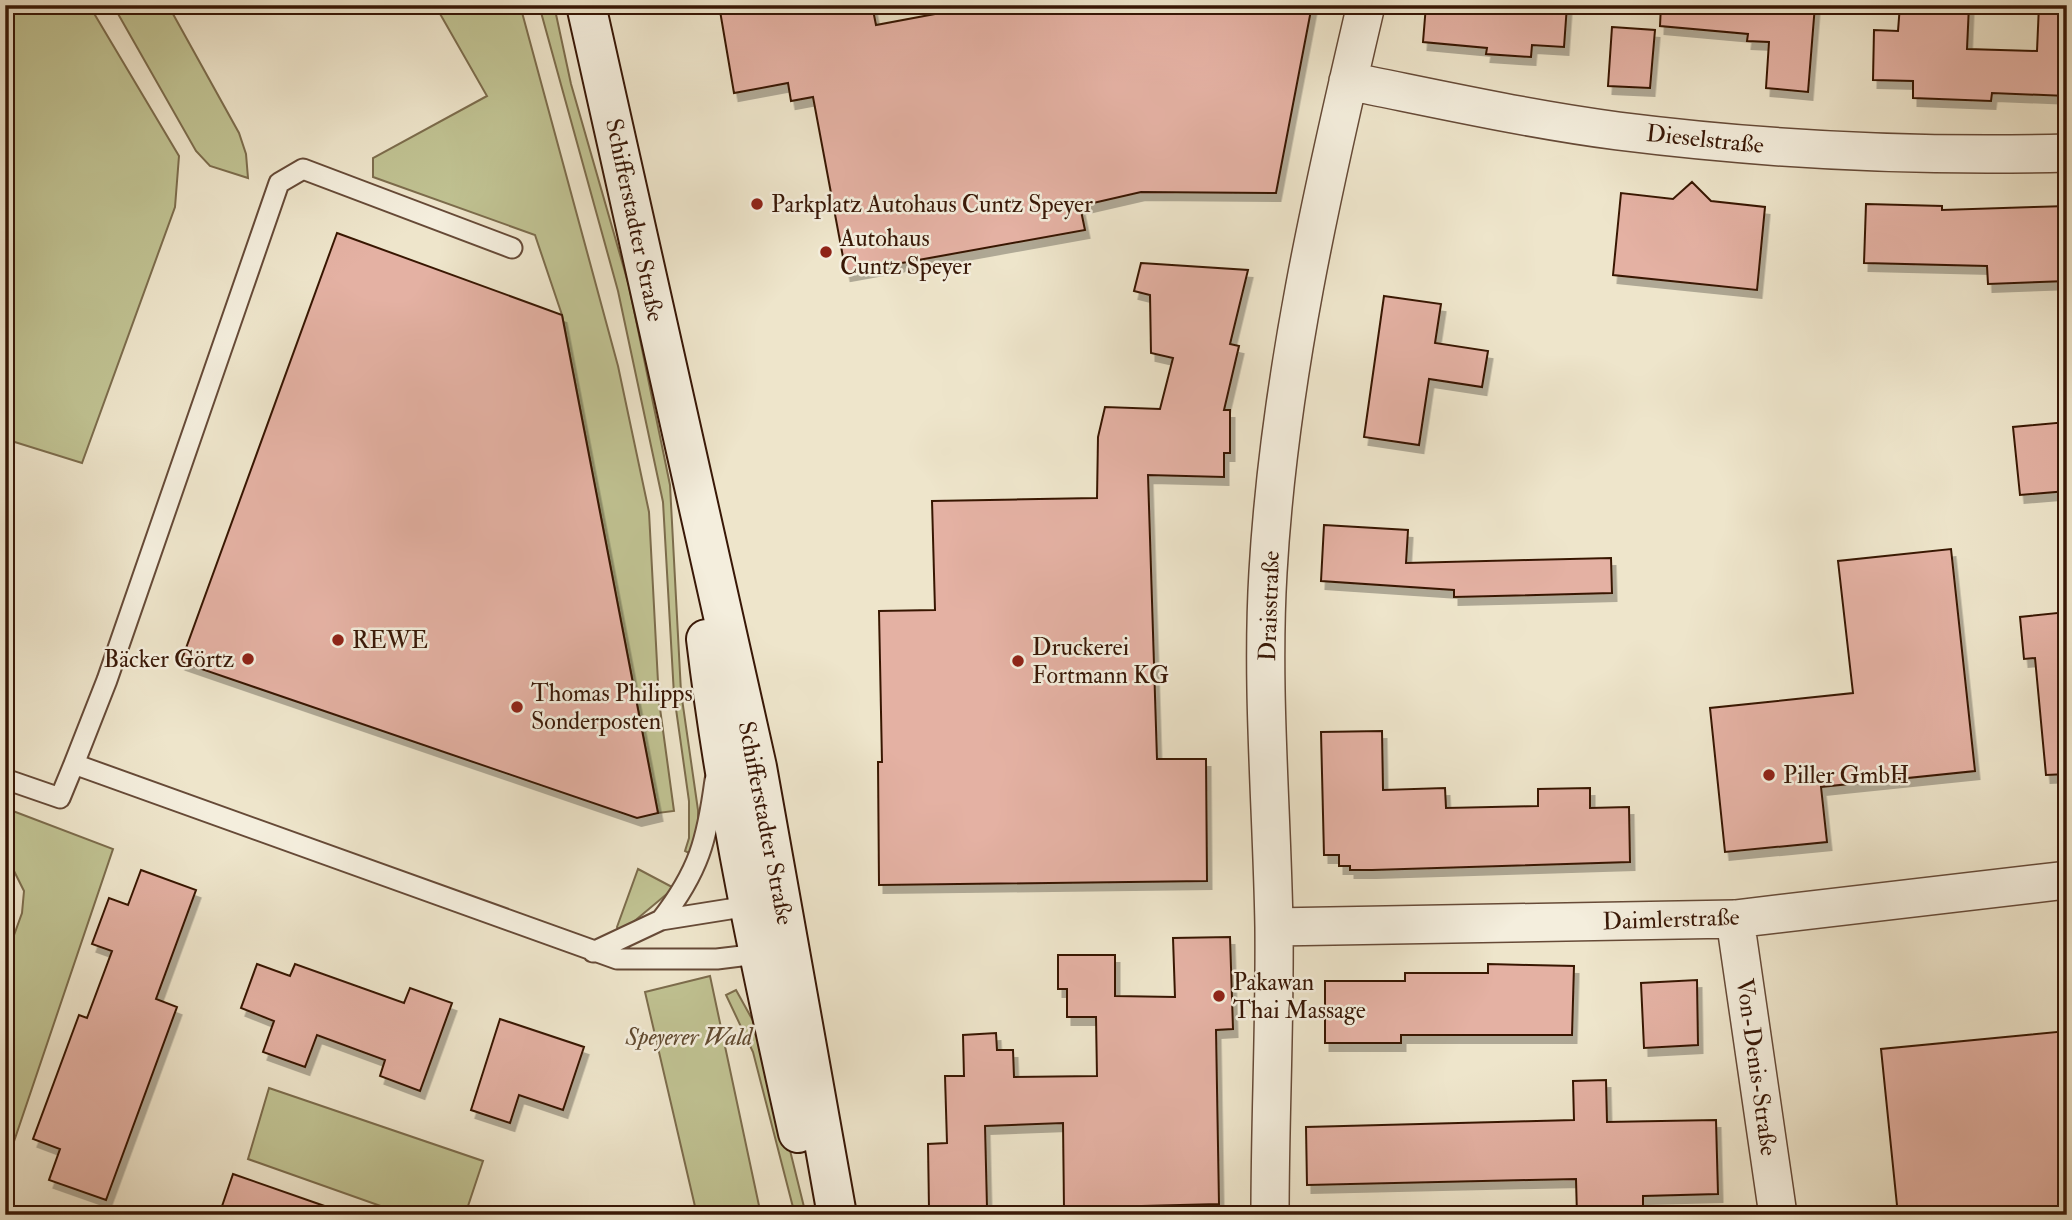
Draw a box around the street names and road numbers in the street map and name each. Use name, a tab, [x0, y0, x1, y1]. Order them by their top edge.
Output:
street label: Schifferstadter Straße	[598, 116, 671, 325]
street label: Dieselstraße	[1645, 118, 1765, 161]
street label: Draisstraße	[1252, 550, 1287, 662]
street label: Schifferstadter Straße	[731, 719, 800, 928]
street label: Daimlerstraße	[1602, 902, 1740, 937]
street label: Von-Denis-Straße	[1729, 976, 1784, 1158]

